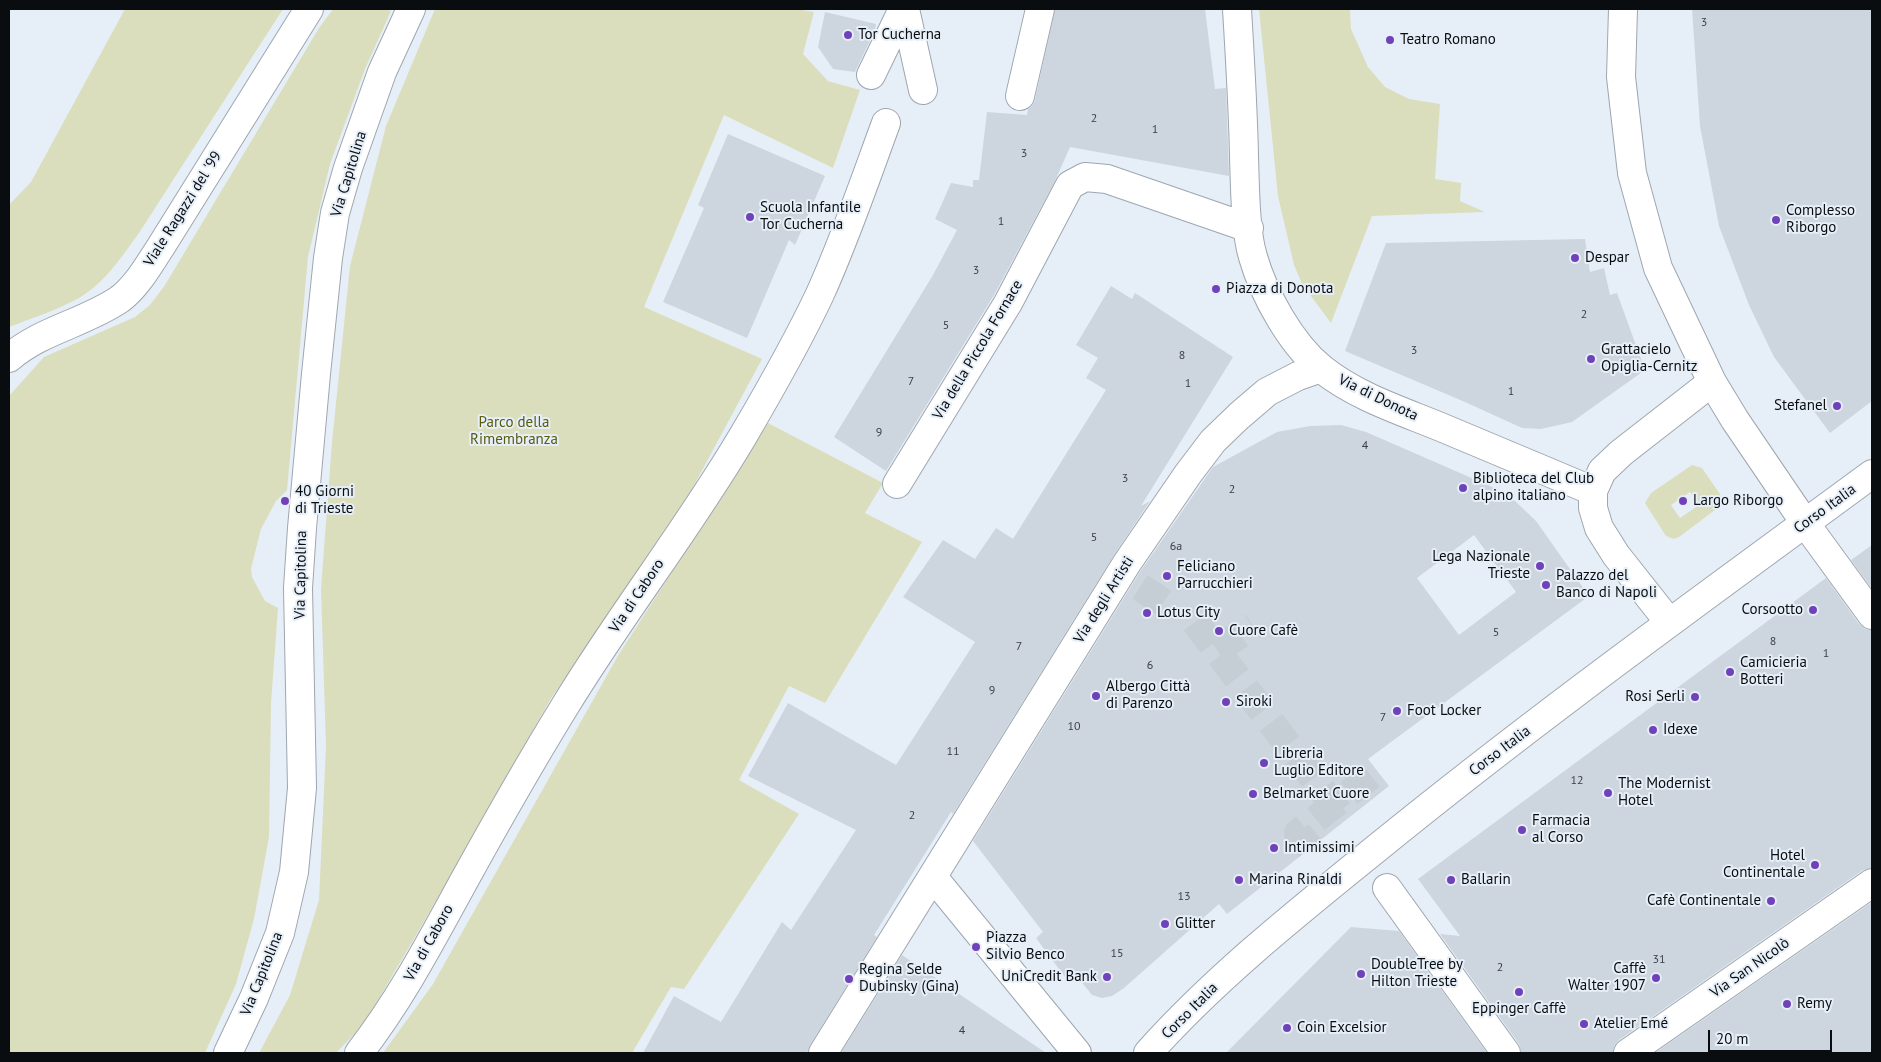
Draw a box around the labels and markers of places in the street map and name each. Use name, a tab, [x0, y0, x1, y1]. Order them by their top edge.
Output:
place label: Tor Cucherna	[858, 26, 941, 44]
marker: Tor Cucherna	[842, 29, 854, 41]
place label: Teatro Romano	[1400, 31, 1496, 49]
marker: Teatro Romano	[1384, 34, 1396, 46]
place label: Scuola Infantile Tor Cucherna	[760, 199, 861, 234]
place label: Complesso Riborgo	[1786, 202, 1855, 237]
marker: Scuola Infantile Tor Cucherna	[744, 211, 756, 223]
marker: Complesso Riborgo	[1770, 214, 1782, 226]
place label: Despar	[1585, 249, 1629, 267]
marker: Despar	[1569, 252, 1581, 264]
place label: Piazza di Donota	[1226, 280, 1333, 298]
marker: Piazza di Donota	[1210, 283, 1222, 295]
place label: Grattacielo Opiglia-Cernitz	[1601, 341, 1697, 376]
marker: Grattacielo Opiglia-Cernitz	[1585, 353, 1597, 365]
place label: Stefanel	[1774, 397, 1827, 415]
marker: Stefanel	[1831, 400, 1843, 412]
place label: Biblioteca del Club alpino italiano	[1473, 470, 1594, 505]
marker: Biblioteca del Club alpino italiano	[1457, 482, 1469, 494]
place label: 40 Giorni di Trieste	[295, 483, 354, 518]
place label: Largo Riborgo	[1693, 492, 1783, 510]
marker: 40 Giorni di Trieste	[279, 495, 291, 507]
marker: Largo Riborgo	[1677, 495, 1689, 507]
place label: Lega Nazionale Trieste	[1432, 548, 1530, 583]
place label: Feliciano Parrucchieri	[1177, 558, 1253, 593]
marker: Lega Nazionale Trieste	[1534, 560, 1546, 572]
place label: Palazzo del Banco di Napoli	[1556, 567, 1657, 602]
marker: Feliciano Parrucchieri	[1161, 570, 1173, 582]
marker: Palazzo del Banco di Napoli	[1540, 579, 1552, 591]
place label: Corsootto	[1741, 601, 1803, 619]
place label: Lotus City	[1157, 604, 1220, 622]
marker: Corsootto	[1807, 604, 1819, 616]
marker: Lotus City	[1141, 607, 1153, 619]
place label: Cuore Cafè	[1229, 622, 1298, 640]
marker: Cuore Cafè	[1213, 625, 1225, 637]
place label: Camicieria Botteri	[1740, 654, 1807, 689]
marker: Camicieria Botteri	[1724, 666, 1736, 678]
place label: Albergo Città di Parenzo	[1106, 678, 1190, 713]
place label: Rosi Serli	[1625, 688, 1685, 706]
marker: Albergo Città di Parenzo	[1090, 690, 1102, 702]
marker: Rosi Serli	[1689, 691, 1701, 703]
place label: Siroki	[1236, 693, 1272, 711]
marker: Siroki	[1220, 696, 1232, 708]
place label: Foot Locker	[1407, 702, 1481, 720]
marker: Foot Locker	[1391, 705, 1403, 717]
place label: Idexe	[1663, 721, 1698, 739]
marker: Idexe	[1647, 724, 1659, 736]
place label: Libreria Luglio Editore	[1274, 745, 1364, 780]
marker: Libreria Luglio Editore	[1258, 757, 1270, 769]
place label: The Modernist Hotel	[1618, 775, 1710, 810]
place label: Belmarket Cuore	[1263, 785, 1369, 803]
marker: The Modernist Hotel	[1602, 787, 1614, 799]
marker: Belmarket Cuore	[1247, 788, 1259, 800]
place label: Farmacia al Corso	[1532, 812, 1590, 847]
marker: Farmacia al Corso	[1516, 824, 1528, 836]
place label: Intimissimi	[1284, 839, 1355, 857]
marker: Intimissimi	[1268, 842, 1280, 854]
place label: Hotel Continentale	[1723, 847, 1805, 882]
marker: Hotel Continentale	[1809, 859, 1821, 871]
place label: Marina Rinaldi	[1249, 871, 1342, 889]
place label: Ballarin	[1461, 871, 1511, 889]
marker: Marina Rinaldi	[1233, 874, 1245, 886]
marker: Ballarin	[1445, 874, 1457, 886]
place label: Cafè Continentale	[1647, 892, 1761, 910]
marker: Cafè Continentale	[1765, 895, 1777, 907]
place label: Glitter	[1175, 915, 1215, 933]
marker: Glitter	[1159, 918, 1171, 930]
place label: Piazza Silvio Benco	[986, 929, 1065, 964]
marker: Piazza Silvio Benco	[970, 941, 982, 953]
place label: DoubleTree by Hilton Trieste	[1371, 956, 1463, 991]
place label: Caffè Walter 1907	[1568, 960, 1646, 995]
place label: Regina Selde Dubinsky (Gina)	[859, 961, 959, 996]
place label: UniCredit Bank	[1001, 968, 1097, 986]
marker: DoubleTree by Hilton Trieste	[1355, 968, 1367, 980]
marker: UniCredit Bank	[1101, 971, 1113, 983]
marker: Caffè Walter 1907	[1650, 972, 1662, 984]
marker: Regina Selde Dubinsky (Gina)	[843, 973, 855, 985]
marker: Eppinger Caffè	[1513, 986, 1525, 998]
place label: Remy	[1797, 995, 1832, 1013]
marker: Remy	[1781, 998, 1793, 1010]
place label: Eppinger Caffè	[1472, 1000, 1566, 1018]
place label: Atelier Emé	[1594, 1015, 1668, 1033]
marker: Atelier Emé	[1578, 1018, 1590, 1030]
place label: Coin Excelsior	[1297, 1019, 1387, 1037]
marker: Coin Excelsior	[1281, 1022, 1293, 1034]

